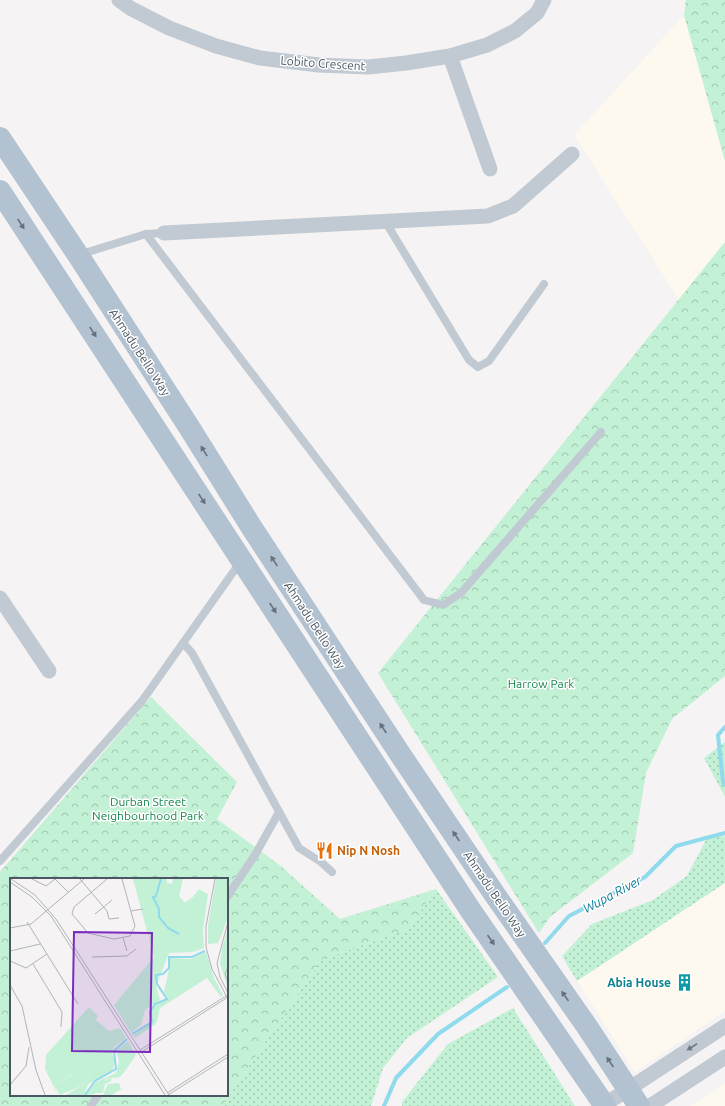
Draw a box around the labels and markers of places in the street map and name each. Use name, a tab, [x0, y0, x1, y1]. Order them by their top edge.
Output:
restaurant icon: Nip N Nosh	[314, 840, 334, 860]
place label: Nip N Nosh	[337, 844, 400, 857]
building icon: Abia House	[674, 972, 694, 992]
place label: Abia House	[607, 976, 671, 989]

